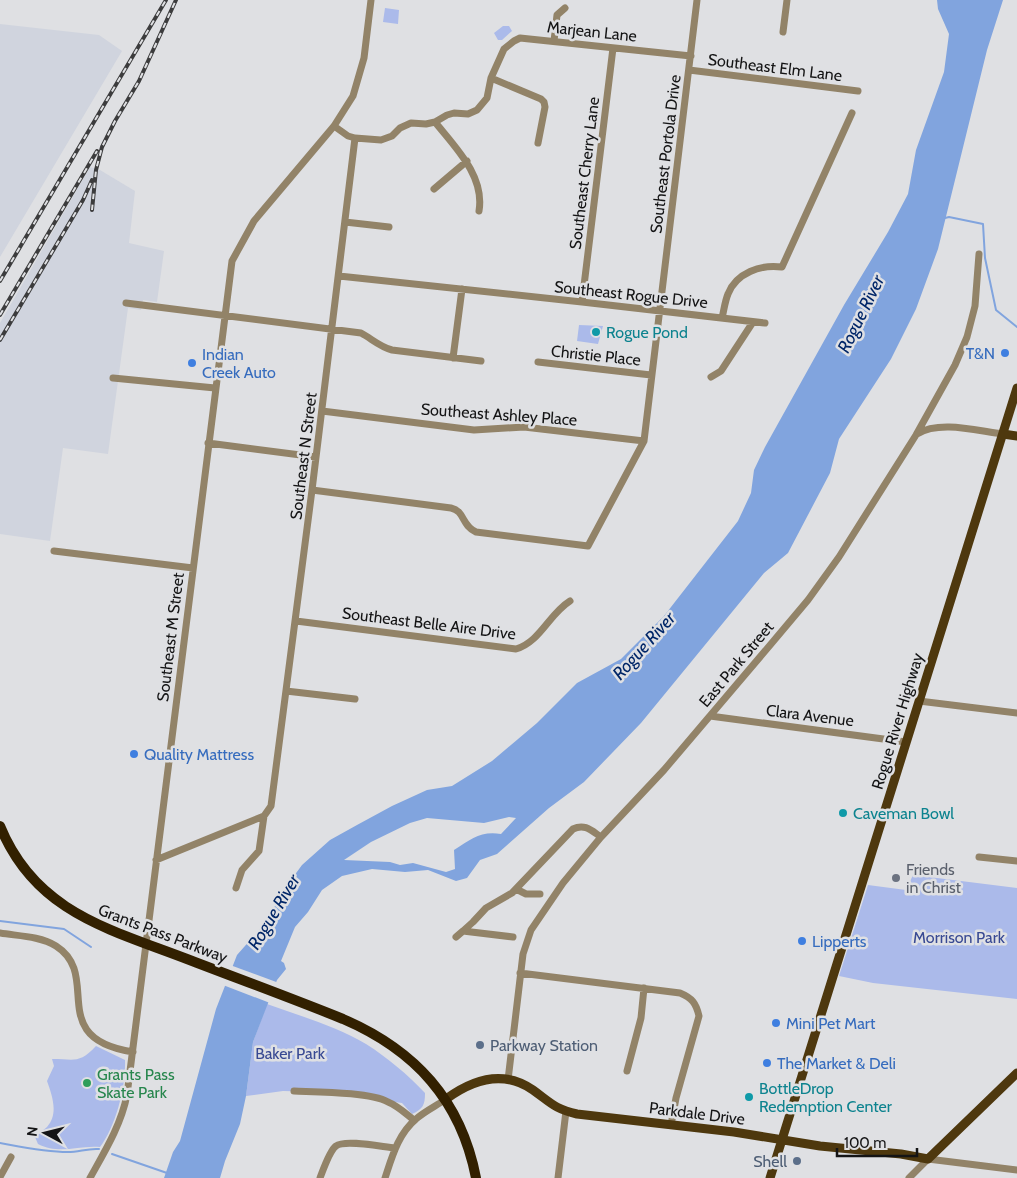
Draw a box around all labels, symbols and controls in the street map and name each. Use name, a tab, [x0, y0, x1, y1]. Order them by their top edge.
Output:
street label: Marjean Lane	[546, 17, 638, 46]
street label: Southeast Elm Lane	[707, 50, 843, 85]
street label: Southeast Portola Drive	[646, 74, 685, 235]
street label: Southeast Cherry Lane	[566, 96, 603, 250]
water label: Rogue River	[833, 270, 890, 356]
street label: Southeast Rogue Drive	[553, 277, 709, 312]
place label: Rogue Pond	[606, 323, 688, 342]
marker: Rogue Pond	[590, 326, 602, 338]
street label: Christie Place	[550, 341, 642, 370]
place label: T&N	[966, 344, 995, 363]
place label: Indian Creek Auto	[202, 345, 276, 382]
marker: T&N	[999, 347, 1011, 359]
marker: Indian Creek Auto	[186, 357, 198, 369]
street label: Southeast N Street	[286, 391, 321, 521]
street label: Southeast Ashley Place	[420, 400, 578, 429]
street label: Southeast M Street	[153, 571, 188, 703]
street label: Southeast Belle Aire Drive	[341, 603, 517, 644]
water label: Rogue River	[608, 606, 681, 684]
street label: East Park Street	[695, 617, 778, 711]
street label: Rogue River Highway	[868, 651, 927, 792]
street label: Clara Avenue	[765, 701, 855, 730]
place label: Quality Mattress	[144, 745, 254, 764]
marker: Quality Mattress	[128, 748, 140, 760]
place label: Caveman Bowl	[853, 804, 954, 823]
marker: Caveman Bowl	[837, 807, 849, 819]
place label: Friends in Christ	[906, 860, 962, 897]
water label: Rogue River	[243, 869, 306, 954]
marker: Friends in Christ	[890, 872, 902, 884]
street label: Grants Pass Parkway	[95, 900, 230, 967]
park label: Morrison Park	[913, 928, 1006, 947]
place label: Lipperts	[812, 932, 867, 951]
marker: Lipperts	[796, 935, 808, 947]
place label: Mini Pet Mart	[786, 1014, 876, 1033]
marker: Mini Pet Mart	[770, 1017, 782, 1029]
place label: Parkway Station	[490, 1036, 598, 1055]
marker: Parkway Station	[474, 1039, 486, 1051]
park label: Baker Park	[255, 1044, 326, 1063]
place label: The Market & Deli	[777, 1054, 896, 1073]
marker: The Market & Deli	[761, 1057, 773, 1069]
place label: Grants Pass Skate Park	[97, 1065, 175, 1102]
marker: Grants Pass Skate Park	[81, 1077, 93, 1089]
place label: BottleDrop Redemption Center	[759, 1079, 893, 1116]
marker: BottleDrop Redemption Center	[743, 1091, 755, 1103]
street label: Parkdale Drive	[648, 1098, 746, 1129]
north arrow	[20, 1108, 70, 1158]
text: N	[23, 1125, 42, 1137]
scale bar	[837, 1126, 917, 1158]
text: 100 m	[844, 1134, 886, 1152]
place label: Shell	[753, 1152, 787, 1171]
marker: Shell	[791, 1155, 803, 1167]

